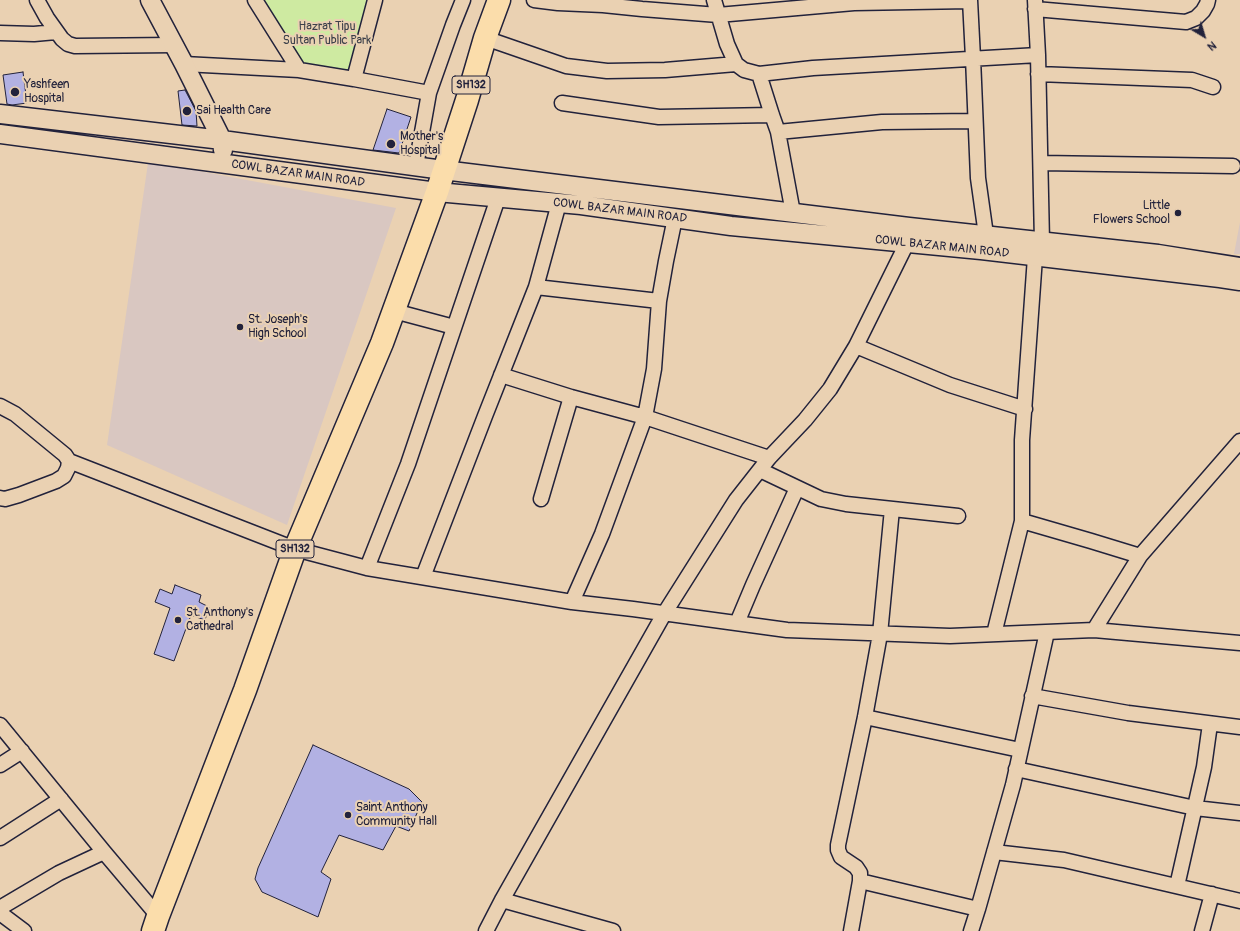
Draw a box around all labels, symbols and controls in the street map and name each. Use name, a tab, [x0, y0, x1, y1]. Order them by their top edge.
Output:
north arrow	[1184, 16, 1224, 56]
park label: Hazrat Tipu Sultan Public Park	[283, 20, 371, 48]
text: N	[1205, 38, 1219, 53]
road number: SH132	[452, 76, 490, 94]
place label: Yashfeen Hospital	[24, 78, 70, 106]
marker: Yashfeen Hospital	[9, 86, 21, 98]
place label: Sai Health Care	[196, 104, 271, 118]
marker: Sai Health Care	[181, 105, 193, 117]
place label: Mother's Hospital	[400, 130, 443, 158]
marker: Mother's Hospital	[385, 138, 397, 150]
street label: COWL BAZAR MAIN ROAD	[230, 157, 366, 191]
street label: COWL BAZAR MAIN ROAD	[552, 196, 688, 226]
place label: Little Flowers School	[1093, 199, 1170, 227]
marker: Little Flowers School	[1173, 208, 1183, 218]
street label: COWL BAZAR MAIN ROAD	[874, 233, 1010, 261]
place label: St. Joseph's High School	[248, 313, 308, 341]
marker: St. Joseph's High School	[235, 322, 245, 332]
road number: SH132	[276, 540, 314, 558]
place label: St. Anthony's Cathedral	[186, 606, 253, 634]
marker: St. Anthony's Cathedral	[173, 615, 183, 625]
place label: Saint Anthony Community Hall	[356, 801, 437, 829]
marker: Saint Anthony Community Hall	[343, 810, 353, 820]

